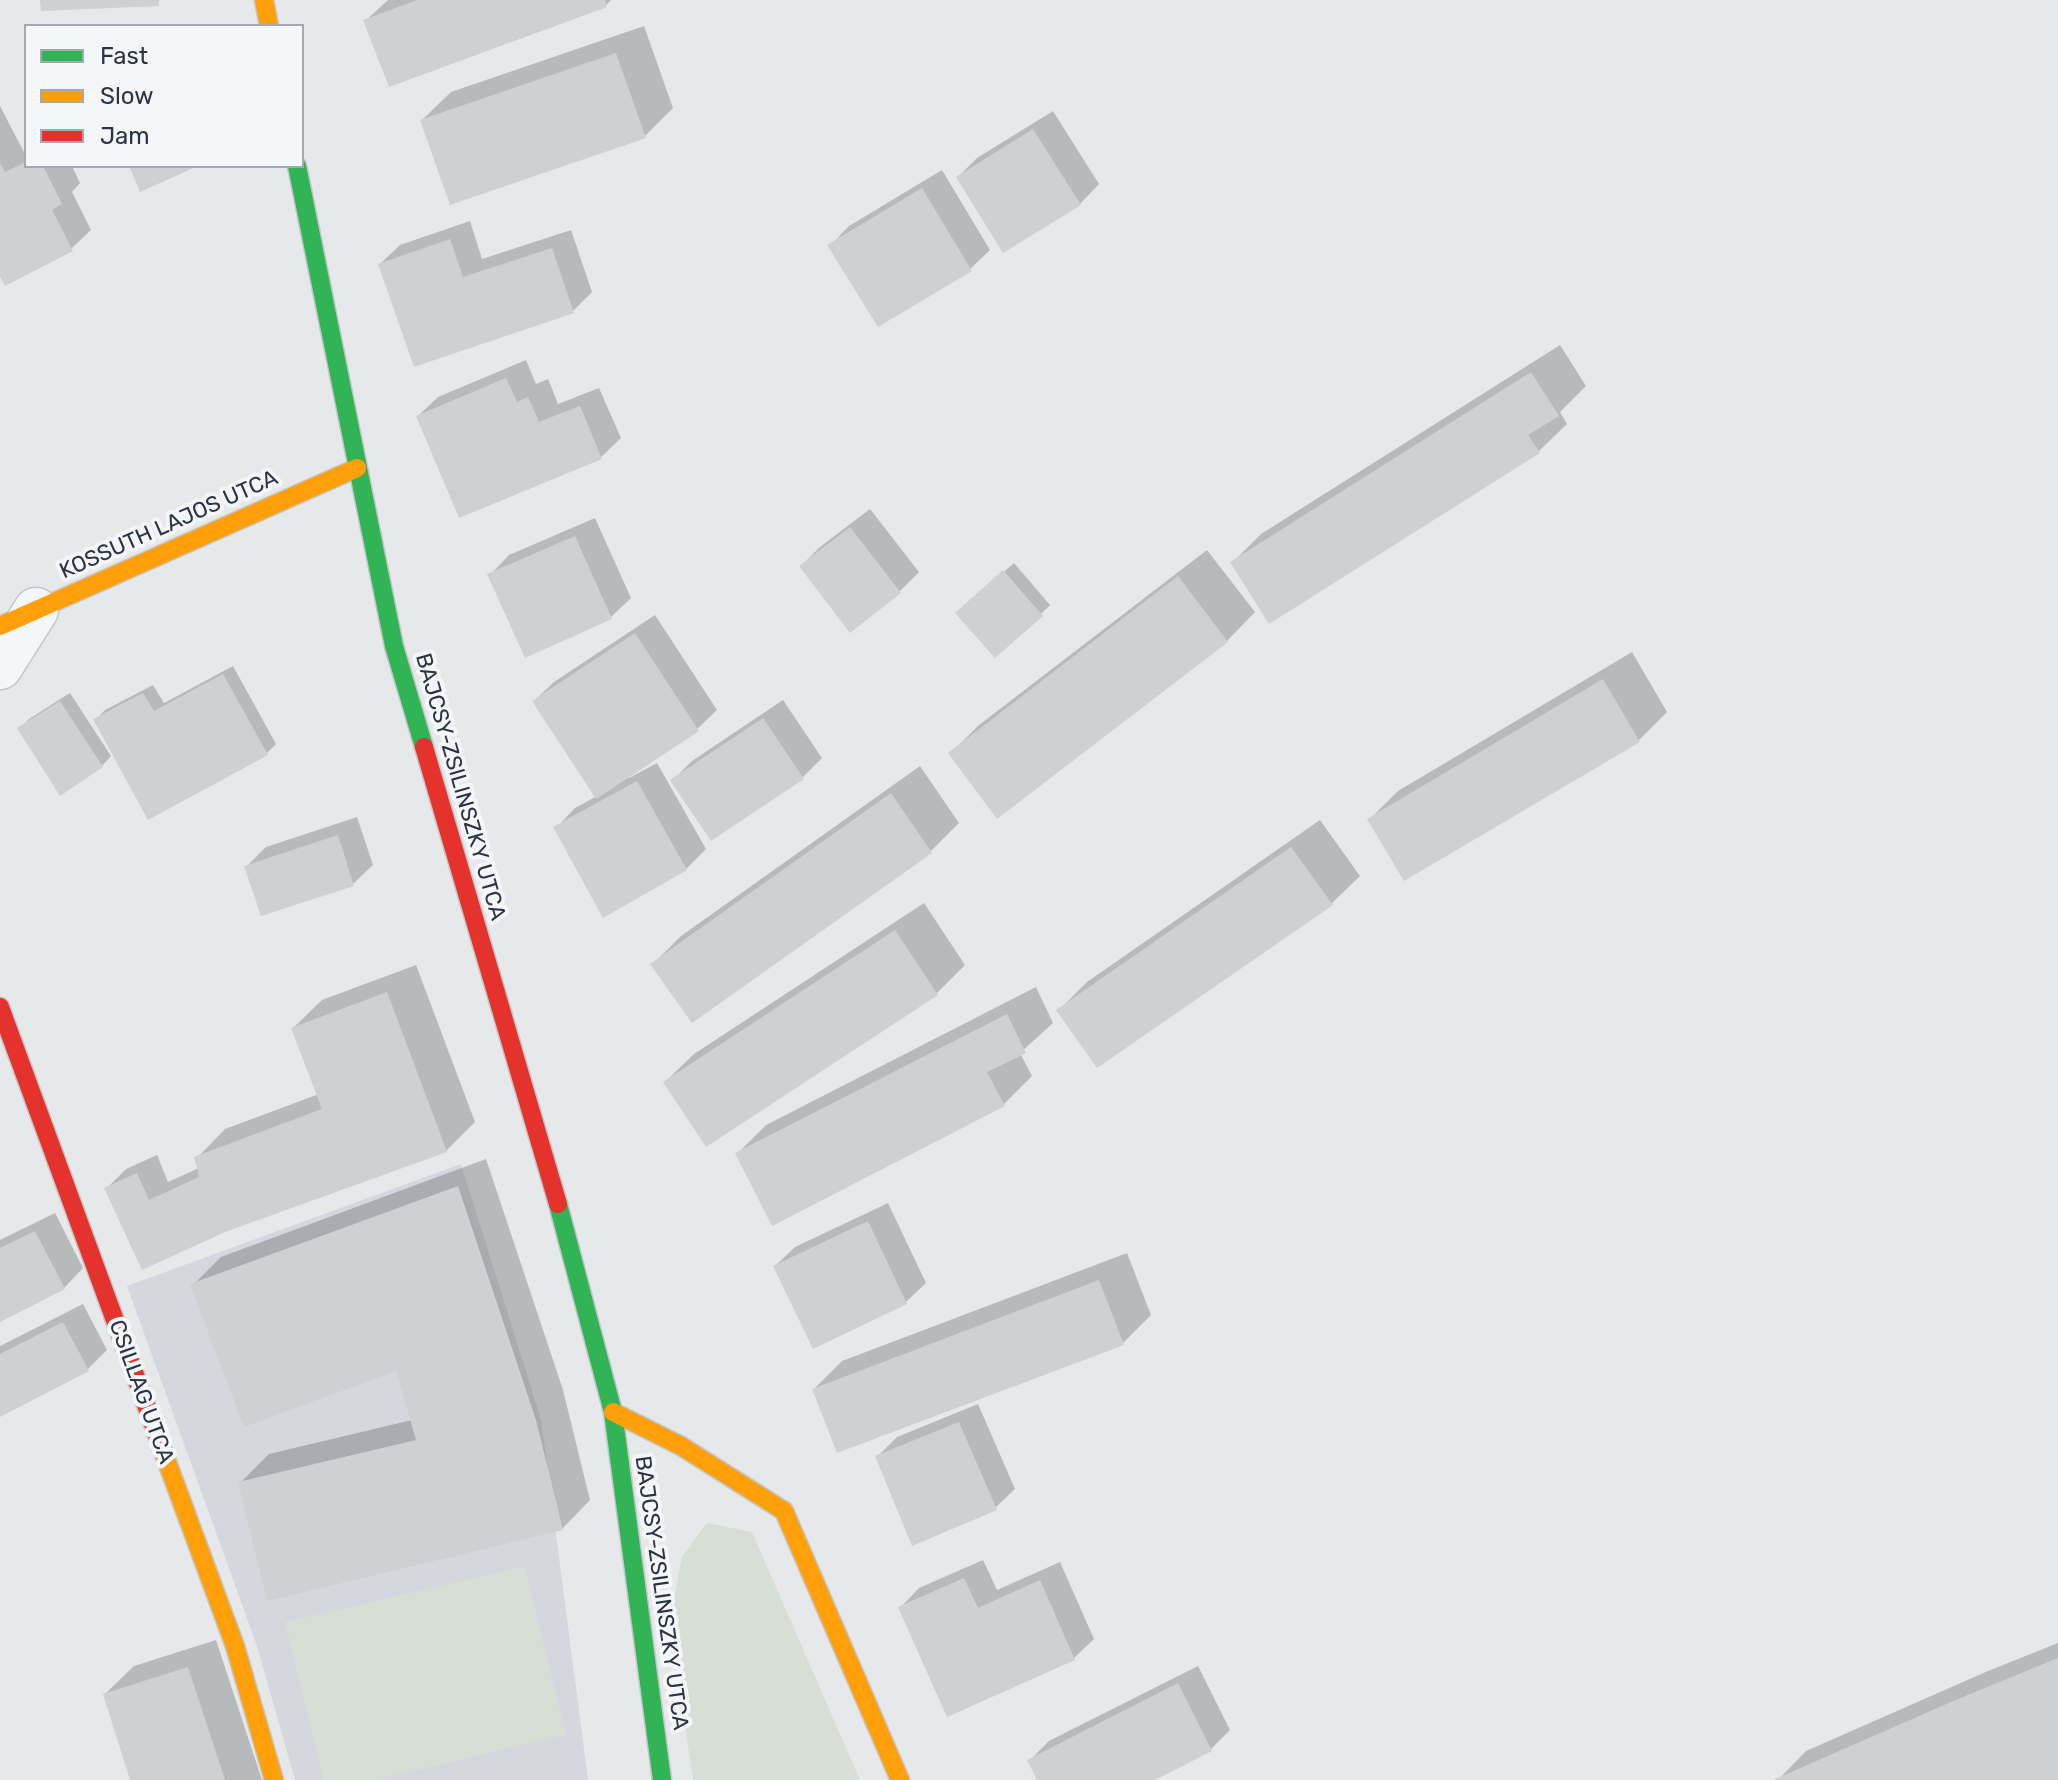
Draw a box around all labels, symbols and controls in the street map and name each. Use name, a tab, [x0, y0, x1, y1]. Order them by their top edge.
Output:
legend	[24, 24, 304, 168]
text: Fast	[100, 42, 148, 70]
text: Slow	[100, 82, 153, 110]
text: Jam	[100, 122, 150, 150]
street label: KOSSUTH LAJOS UTCA	[56, 465, 282, 585]
street label: BAJCSY-ZSILINSZKY UTCA	[409, 650, 511, 924]
street label: CSILLAG UTCA	[103, 1317, 179, 1467]
street label: BAJCSY-ZSILINSZKY UTCA	[629, 1454, 693, 1732]

